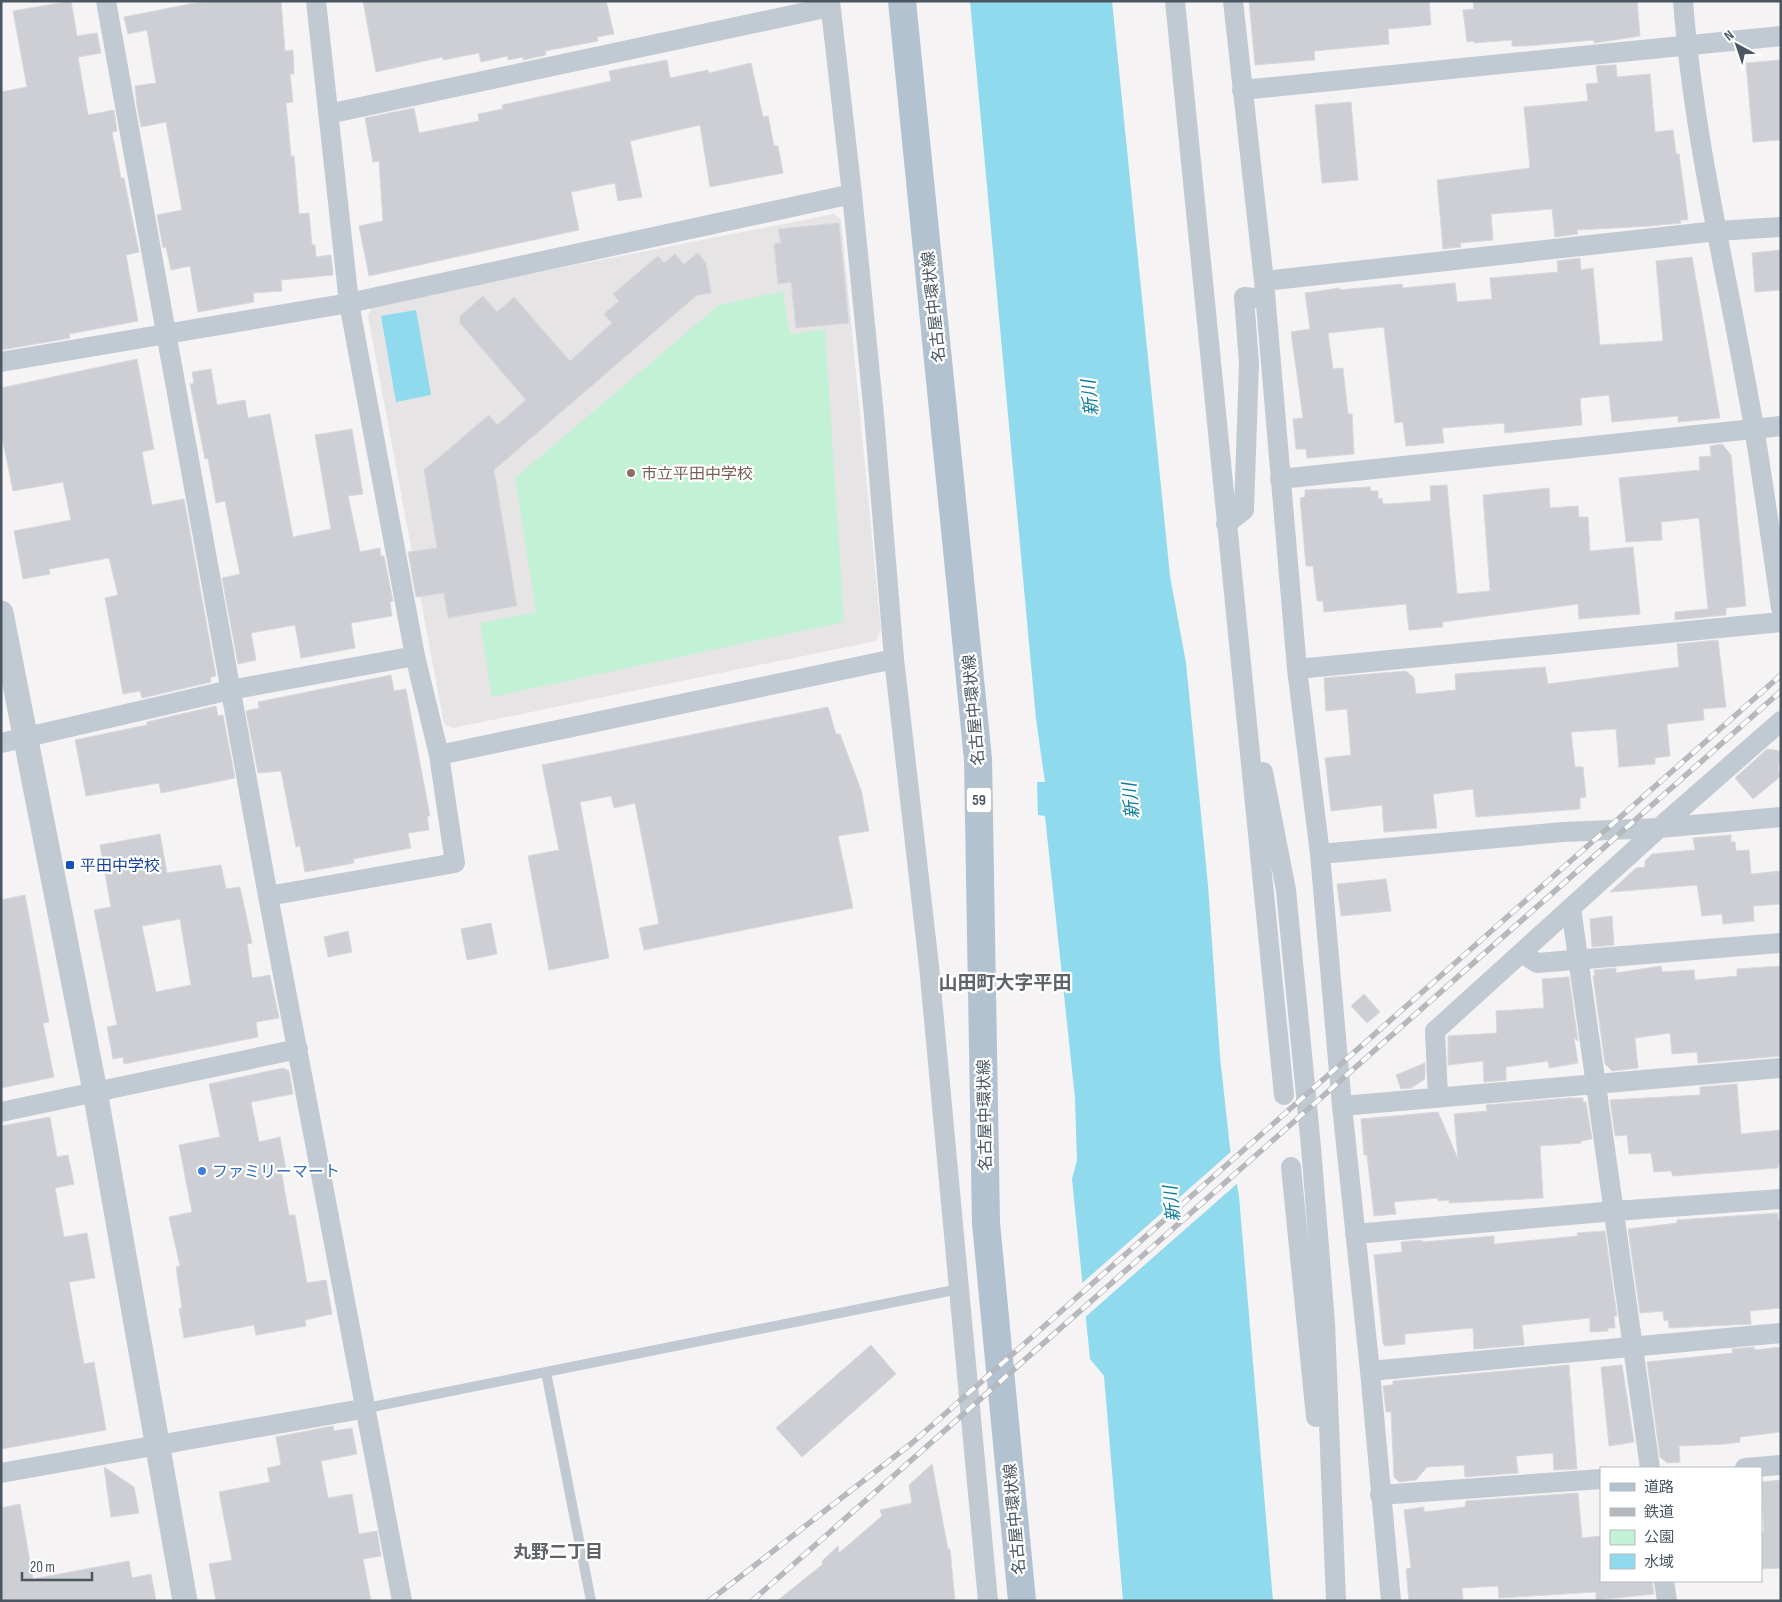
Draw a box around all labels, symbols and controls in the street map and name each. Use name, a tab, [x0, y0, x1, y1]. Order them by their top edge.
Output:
north arrow	[1712, 20, 1762, 70]
text: N	[1721, 27, 1737, 44]
street label: 名古屋中環状線	[919, 250, 950, 364]
water label: 新川	[1078, 377, 1103, 417]
place label: 市立平田中学校	[641, 465, 753, 484]
marker: 市立平田中学校	[625, 467, 637, 479]
street label: 名古屋中環状線	[960, 653, 989, 766]
water label: 新川	[1119, 780, 1144, 820]
road number: 59	[966, 788, 992, 812]
place label: 平田中学校	[80, 857, 160, 876]
marker: 平田中学校	[64, 859, 76, 871]
district label: 山田町大字平田	[938, 972, 1072, 995]
street label: 名古屋中環状線	[975, 1059, 996, 1171]
place label: ファミリーマート	[212, 1163, 340, 1182]
marker: ファミリーマート	[196, 1165, 208, 1177]
water label: 新川	[1160, 1183, 1185, 1223]
street label: 名古屋中環状線	[1001, 1462, 1030, 1575]
legend	[1600, 1467, 1762, 1582]
text: 道路	[1644, 1478, 1674, 1497]
text: 鉄道	[1644, 1503, 1674, 1522]
text: 公園	[1644, 1528, 1674, 1547]
district label: 丸野二丁目	[513, 1542, 603, 1563]
scale bar	[22, 1550, 92, 1582]
text: 水域	[1644, 1553, 1674, 1572]
text: 20 m	[30, 1558, 55, 1577]

